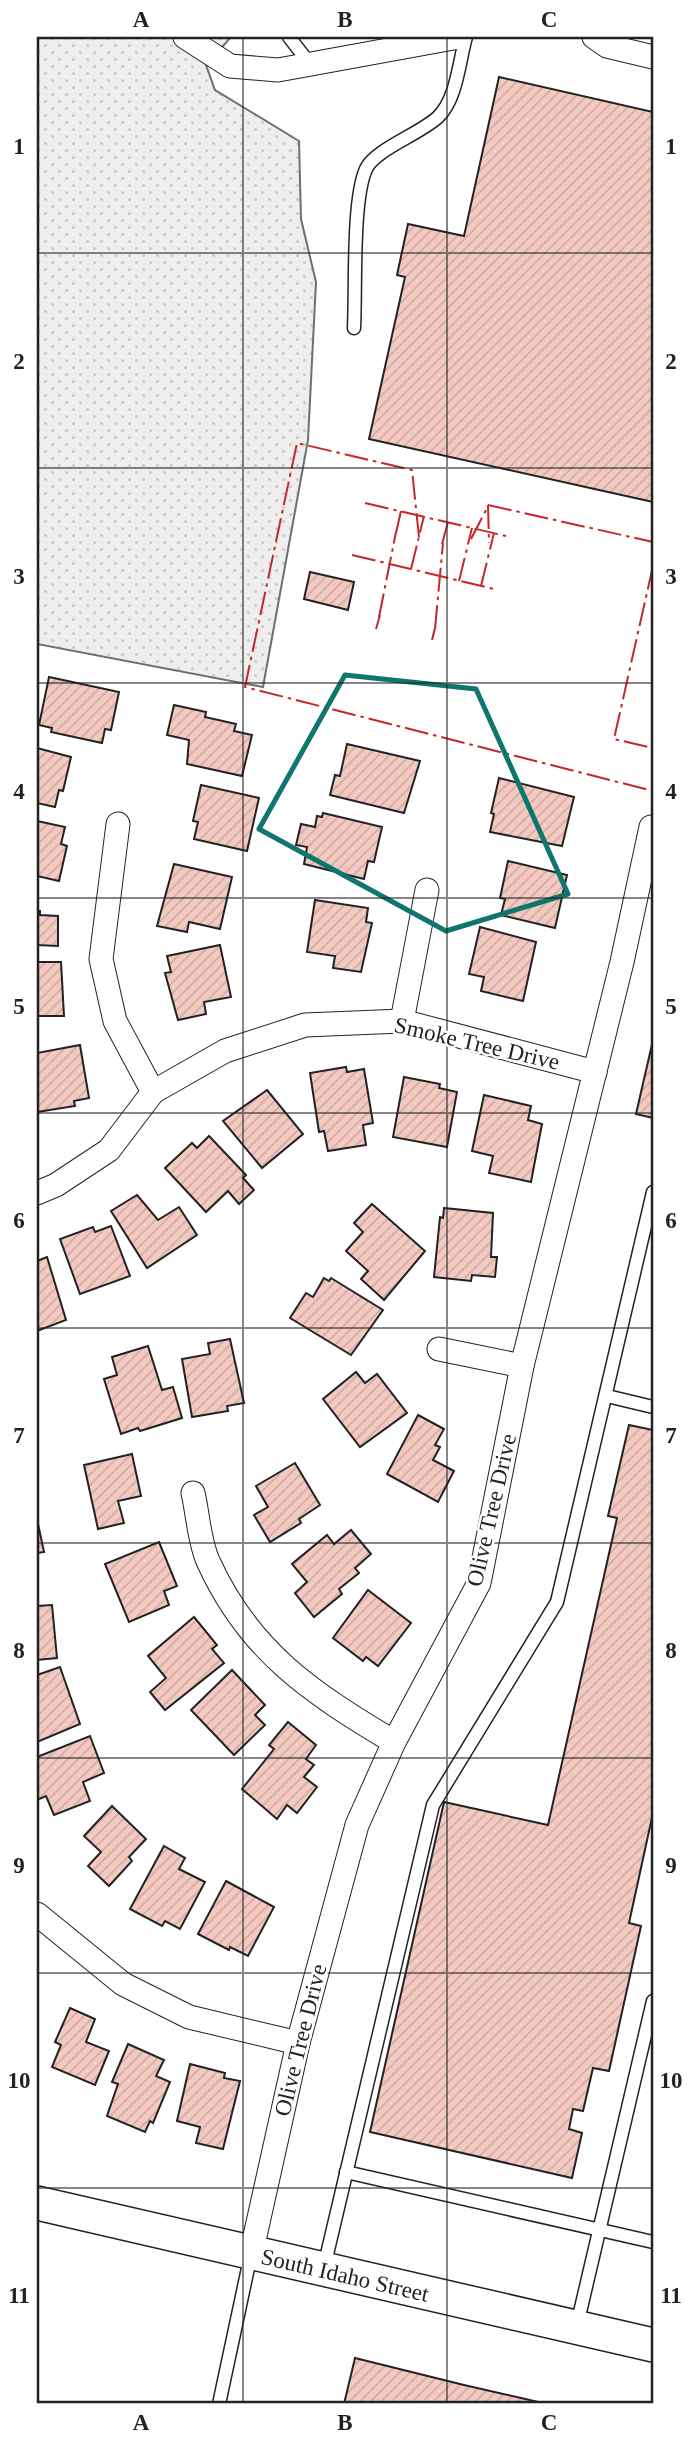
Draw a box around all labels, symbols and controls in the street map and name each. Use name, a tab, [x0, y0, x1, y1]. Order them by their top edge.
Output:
text: A	[133, 7, 150, 32]
text: B	[337, 7, 353, 32]
text: C	[541, 7, 557, 32]
text: 1	[13, 134, 25, 159]
text: 1	[665, 134, 677, 159]
text: 2	[13, 349, 25, 374]
text: 2	[665, 349, 677, 374]
text: 3	[13, 564, 25, 589]
text: 3	[665, 564, 677, 589]
text: 4	[13, 779, 25, 804]
text: 4	[665, 779, 677, 804]
text: 5	[13, 994, 25, 1019]
text: 5	[665, 994, 677, 1019]
street label: Smoke Tree Drive	[392, 1012, 562, 1075]
text: 6	[13, 1208, 25, 1233]
text: 6	[665, 1208, 677, 1233]
text: 7	[13, 1423, 25, 1448]
text: 7	[665, 1423, 677, 1448]
street label: Olive Tree Drive	[462, 1431, 521, 1589]
text: 8	[13, 1638, 25, 1663]
text: 8	[665, 1638, 677, 1663]
text: 9	[13, 1853, 25, 1878]
text: 9	[665, 1853, 677, 1878]
street label: Olive Tree Drive	[270, 1961, 331, 2119]
text: 10	[8, 2068, 31, 2093]
text: 10	[660, 2068, 683, 2093]
street label: South Idaho Street	[259, 2244, 432, 2307]
text: 11	[8, 2283, 30, 2308]
text: 11	[660, 2283, 682, 2308]
text: A	[133, 2410, 150, 2435]
text: B	[337, 2410, 353, 2435]
text: C	[541, 2410, 557, 2435]

